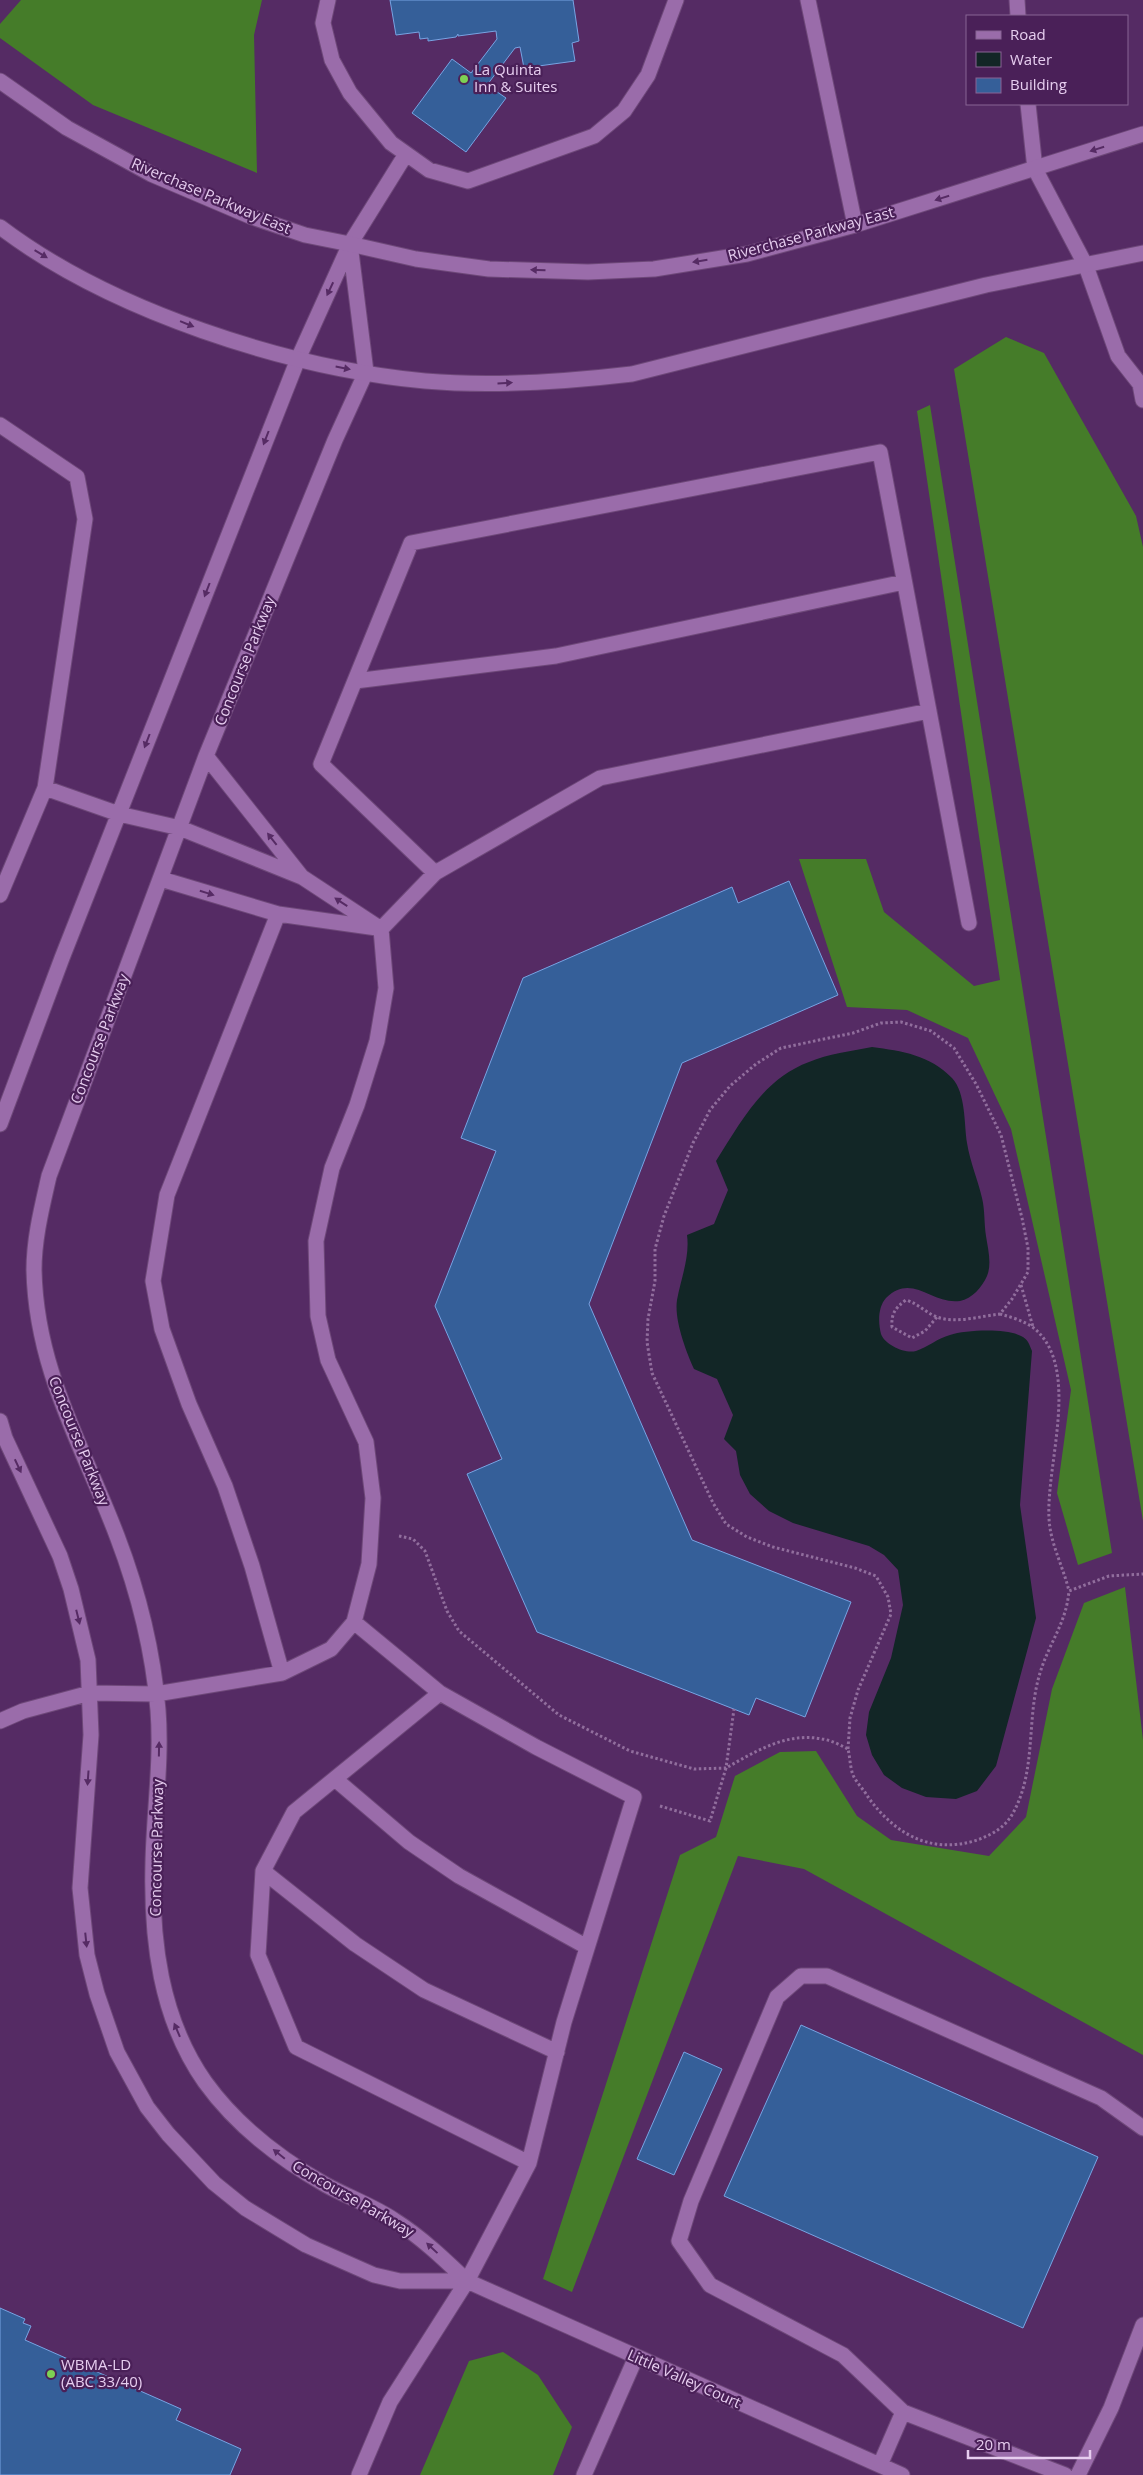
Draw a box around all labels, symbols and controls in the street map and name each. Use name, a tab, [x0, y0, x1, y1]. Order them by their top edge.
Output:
legend	[966, 15, 1128, 105]
text: Road	[1010, 24, 1046, 44]
text: Water	[1010, 49, 1052, 69]
place label: La Quinta Inn & Suites	[474, 59, 557, 96]
marker: La Quinta Inn & Suites	[458, 73, 470, 85]
text: Building	[1010, 74, 1067, 94]
one-way arrow	[1089, 146, 1104, 154]
street label: Riverchase Parkway East	[129, 152, 294, 238]
one-way arrow	[934, 195, 949, 203]
street label: Riverchase Parkway East	[725, 201, 896, 265]
one-way arrow	[34, 249, 47, 258]
one-way arrow	[692, 258, 708, 266]
one-way arrow	[530, 266, 546, 274]
one-way arrow	[325, 282, 333, 296]
one-way arrow	[180, 320, 194, 328]
one-way arrow	[336, 364, 352, 372]
one-way arrow	[497, 379, 513, 387]
one-way arrow	[262, 431, 270, 446]
one-way arrow	[203, 582, 210, 597]
street label: Concourse Parkway	[209, 593, 279, 728]
one-way arrow	[143, 734, 151, 748]
one-way arrow	[266, 833, 277, 846]
one-way arrow	[200, 889, 215, 897]
one-way arrow	[334, 897, 347, 907]
street label: Concourse Parkway	[65, 970, 133, 1106]
street label: Concourse Parkway	[45, 1373, 115, 1509]
one-way arrow	[14, 1459, 22, 1473]
one-way arrow	[74, 1609, 82, 1624]
one-way arrow	[156, 1740, 164, 1756]
one-way arrow	[84, 1770, 92, 1786]
street label: Concourse Parkway	[145, 1779, 167, 1917]
one-way arrow	[82, 1932, 90, 1948]
one-way arrow	[172, 2023, 180, 2037]
one-way arrow	[272, 2149, 285, 2160]
street label: Concourse Parkway	[289, 2155, 418, 2241]
one-way arrow	[426, 2242, 438, 2254]
street label: Little Valley Court	[624, 2344, 744, 2412]
place label: WBMA-LD (ABC 33/40)	[61, 2354, 142, 2391]
marker: WBMA-LD (ABC 33/40)	[45, 2368, 57, 2380]
scale bar	[968, 2428, 1090, 2460]
text: 20 m	[976, 2434, 1011, 2454]

